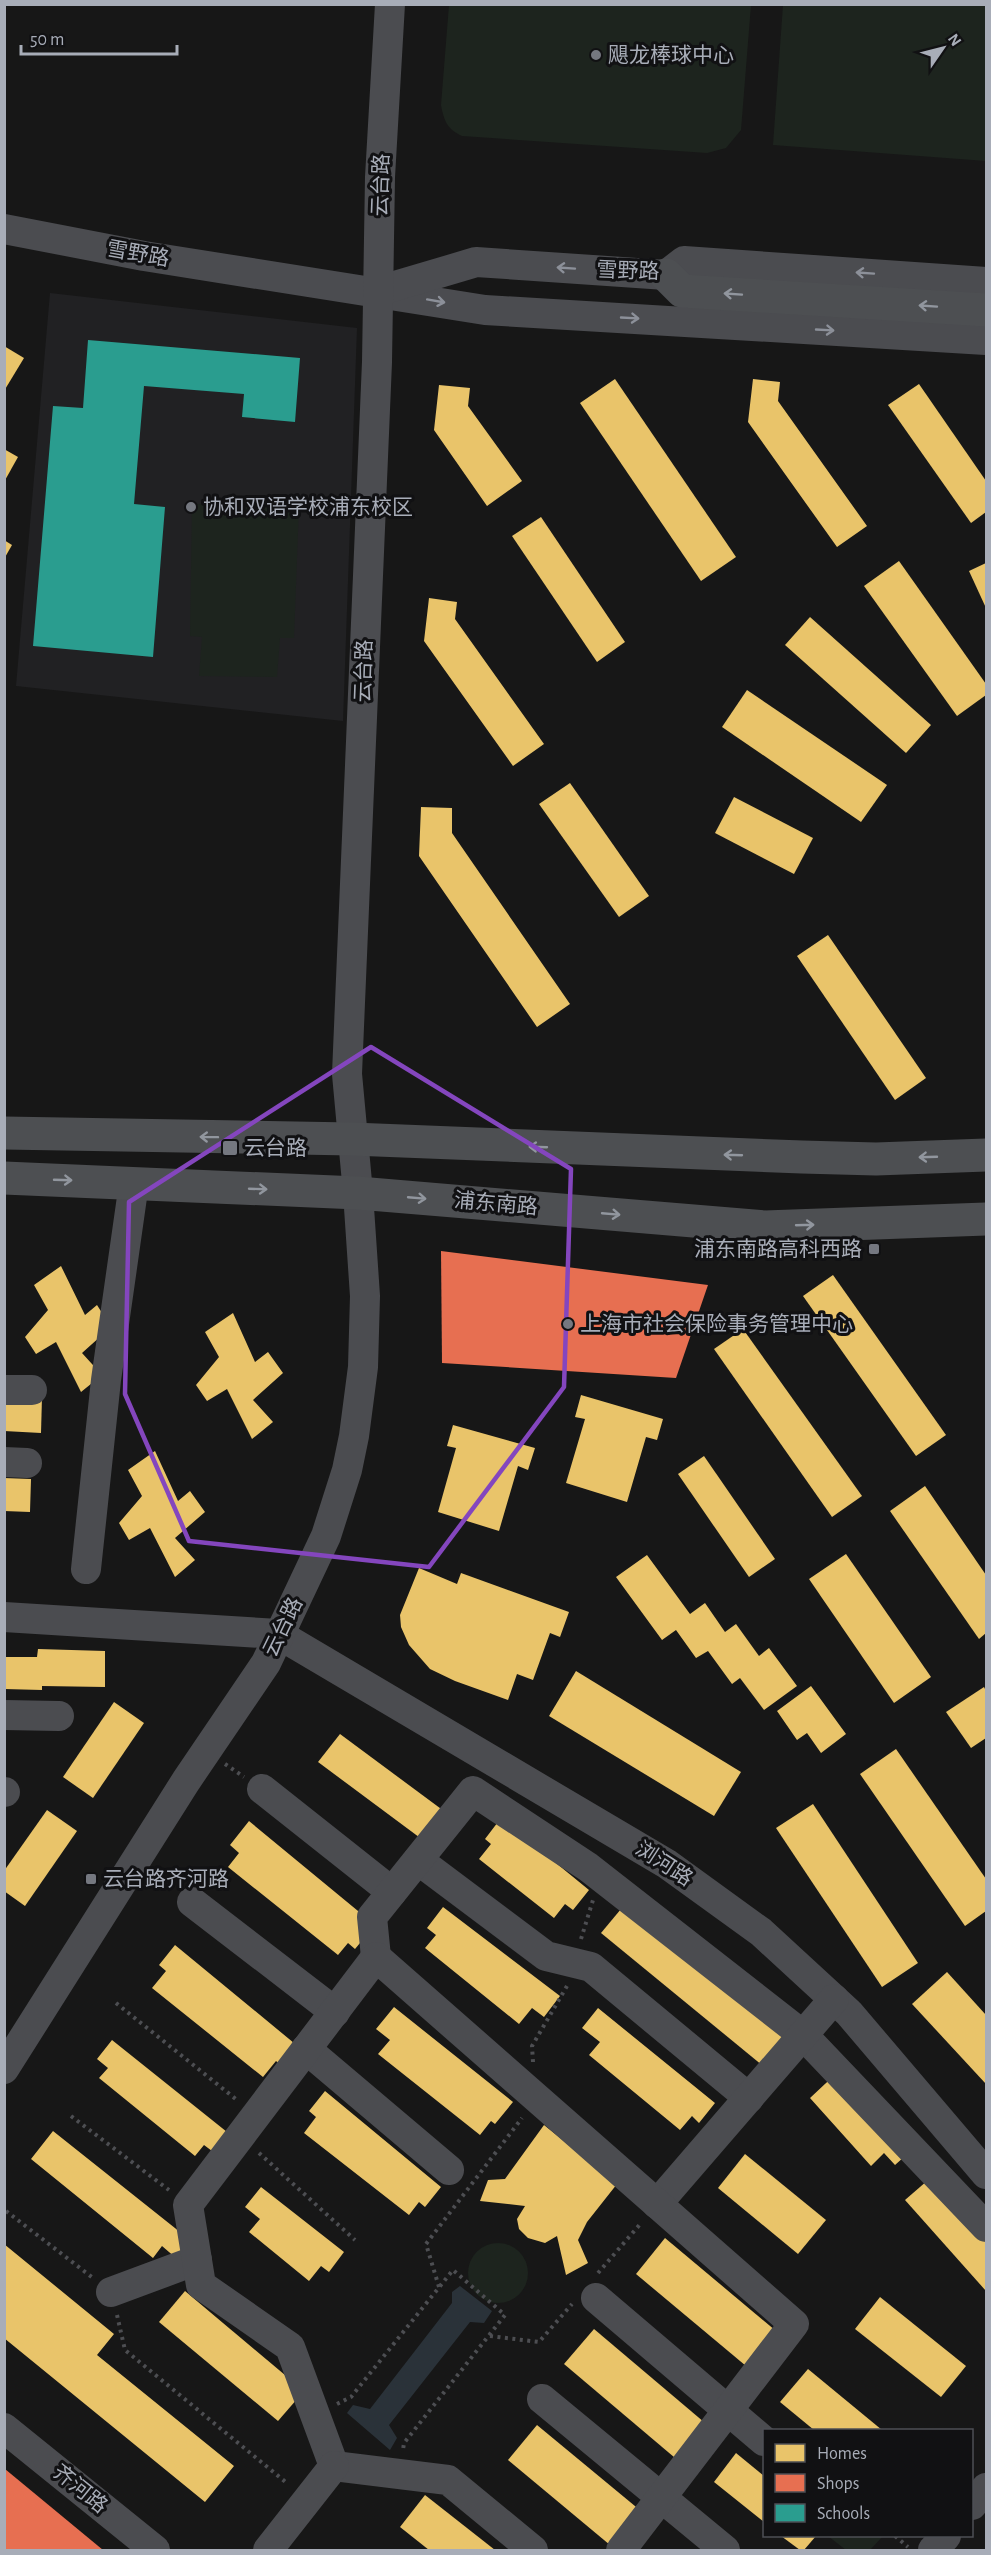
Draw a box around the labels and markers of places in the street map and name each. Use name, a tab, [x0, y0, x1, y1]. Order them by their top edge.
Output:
place label: 飓龙棒球中心	[608, 44, 734, 66]
marker: 飓龙棒球中心	[589, 48, 603, 62]
place label: 协和双语学校浦东校区	[203, 496, 413, 518]
marker: 协和双语学校浦东校区	[184, 500, 198, 514]
place label: 云台路	[244, 1137, 307, 1159]
marker: 云台路	[221, 1139, 239, 1157]
place label: 浦东南路高科西路	[694, 1238, 862, 1260]
marker: 浦东南路高科西路	[867, 1242, 881, 1256]
place label: 上海市社会保险事务管理中心	[580, 1313, 853, 1335]
marker: 上海市社会保险事务管理中心	[561, 1317, 575, 1331]
place label: 云台路齐河路	[103, 1868, 229, 1890]
marker: 云台路齐河路	[84, 1872, 98, 1886]

